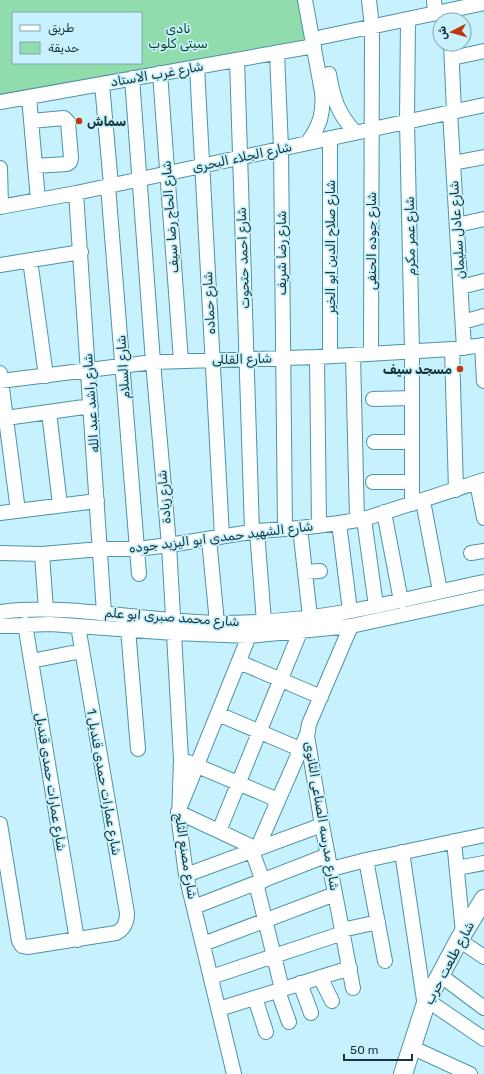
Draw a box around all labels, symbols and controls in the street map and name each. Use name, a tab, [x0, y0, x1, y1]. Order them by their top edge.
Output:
legend	[12, 12, 142, 64]
north arrow	[432, 12, 472, 52]
text: طريق	[48, 21, 74, 36]
park label: نادى سيتى كلوب	[148, 21, 208, 52]
text: ش	[435, 25, 450, 41]
text: حديقة	[48, 41, 80, 55]
street label: شارع غرب الاستاد	[109, 58, 205, 92]
place label: سماش	[87, 114, 126, 129]
marker: سماش	[74, 116, 84, 126]
street label: شارع الجلاء البحرى	[191, 139, 294, 177]
street label: شارع الحاج رضا سيف	[159, 160, 183, 274]
street label: شارع صلاح الدين ابو الخير	[323, 180, 340, 315]
street label: شارع عادل سليمان	[446, 180, 470, 280]
street label: شارع جوده الحنفى	[364, 192, 381, 290]
street label: شارع عمر مكرم	[402, 196, 420, 276]
street label: شارع احمد حتحوت	[234, 207, 254, 309]
street label: شارع رضا شريف	[274, 211, 291, 295]
street label: شارع حماده	[200, 271, 220, 335]
street label: شارع السلام	[113, 334, 135, 399]
street label: شارع القللى	[212, 350, 272, 370]
street label: شارع راشد عبد الله	[80, 353, 104, 453]
place label: مسجد سيف	[383, 362, 452, 377]
marker: مسجد سيف	[455, 364, 465, 374]
street label: شارع زيادة	[154, 469, 176, 525]
street label: شارع الشهيد حمدى ابو اليزيد جوده	[128, 518, 314, 558]
street label: شارع محمد صبرى ابو علم	[104, 605, 240, 631]
street label: شارع عمارات حمدى قنديل 1	[82, 707, 124, 857]
street label: شارع عمارات حمدى قنديل	[31, 712, 69, 853]
street label: شارع مدرسه الصناعى الثانوى	[300, 740, 343, 892]
street label: شارع مصنع الثلج	[169, 812, 200, 901]
street label: شارع طلعت حرب	[421, 919, 479, 1008]
scale bar	[344, 1036, 412, 1062]
text: 50 m	[350, 1043, 378, 1057]

